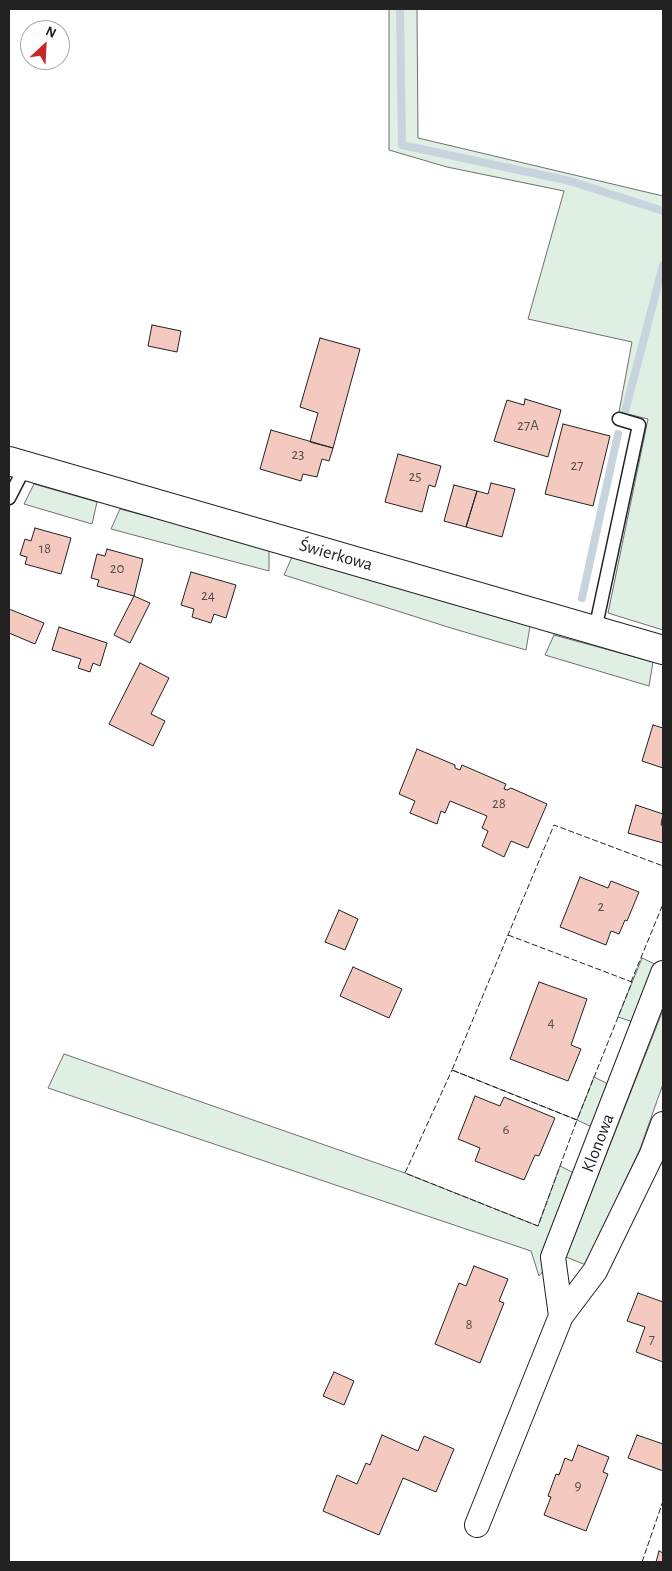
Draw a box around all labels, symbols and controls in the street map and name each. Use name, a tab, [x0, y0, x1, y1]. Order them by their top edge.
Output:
north arrow	[20, 20, 70, 70]
text: N	[44, 24, 58, 41]
house number: 27A	[517, 416, 539, 434]
house number: 23	[291, 445, 305, 463]
house number: 27	[570, 456, 584, 474]
house number: 25	[408, 467, 422, 485]
street label: Świerkowa	[297, 534, 375, 576]
house number: 18	[39, 539, 51, 557]
house number: 20	[110, 559, 124, 577]
house number: 24	[201, 586, 215, 604]
house number: 28	[492, 794, 506, 812]
house number: 2	[598, 897, 604, 915]
house number: 4	[547, 1013, 555, 1031]
street label: Klonowa	[577, 1111, 619, 1175]
house number: 6	[502, 1120, 510, 1138]
house number: 8	[465, 1315, 473, 1333]
house number: 7	[649, 1330, 655, 1348]
house number: 9	[574, 1476, 582, 1494]

